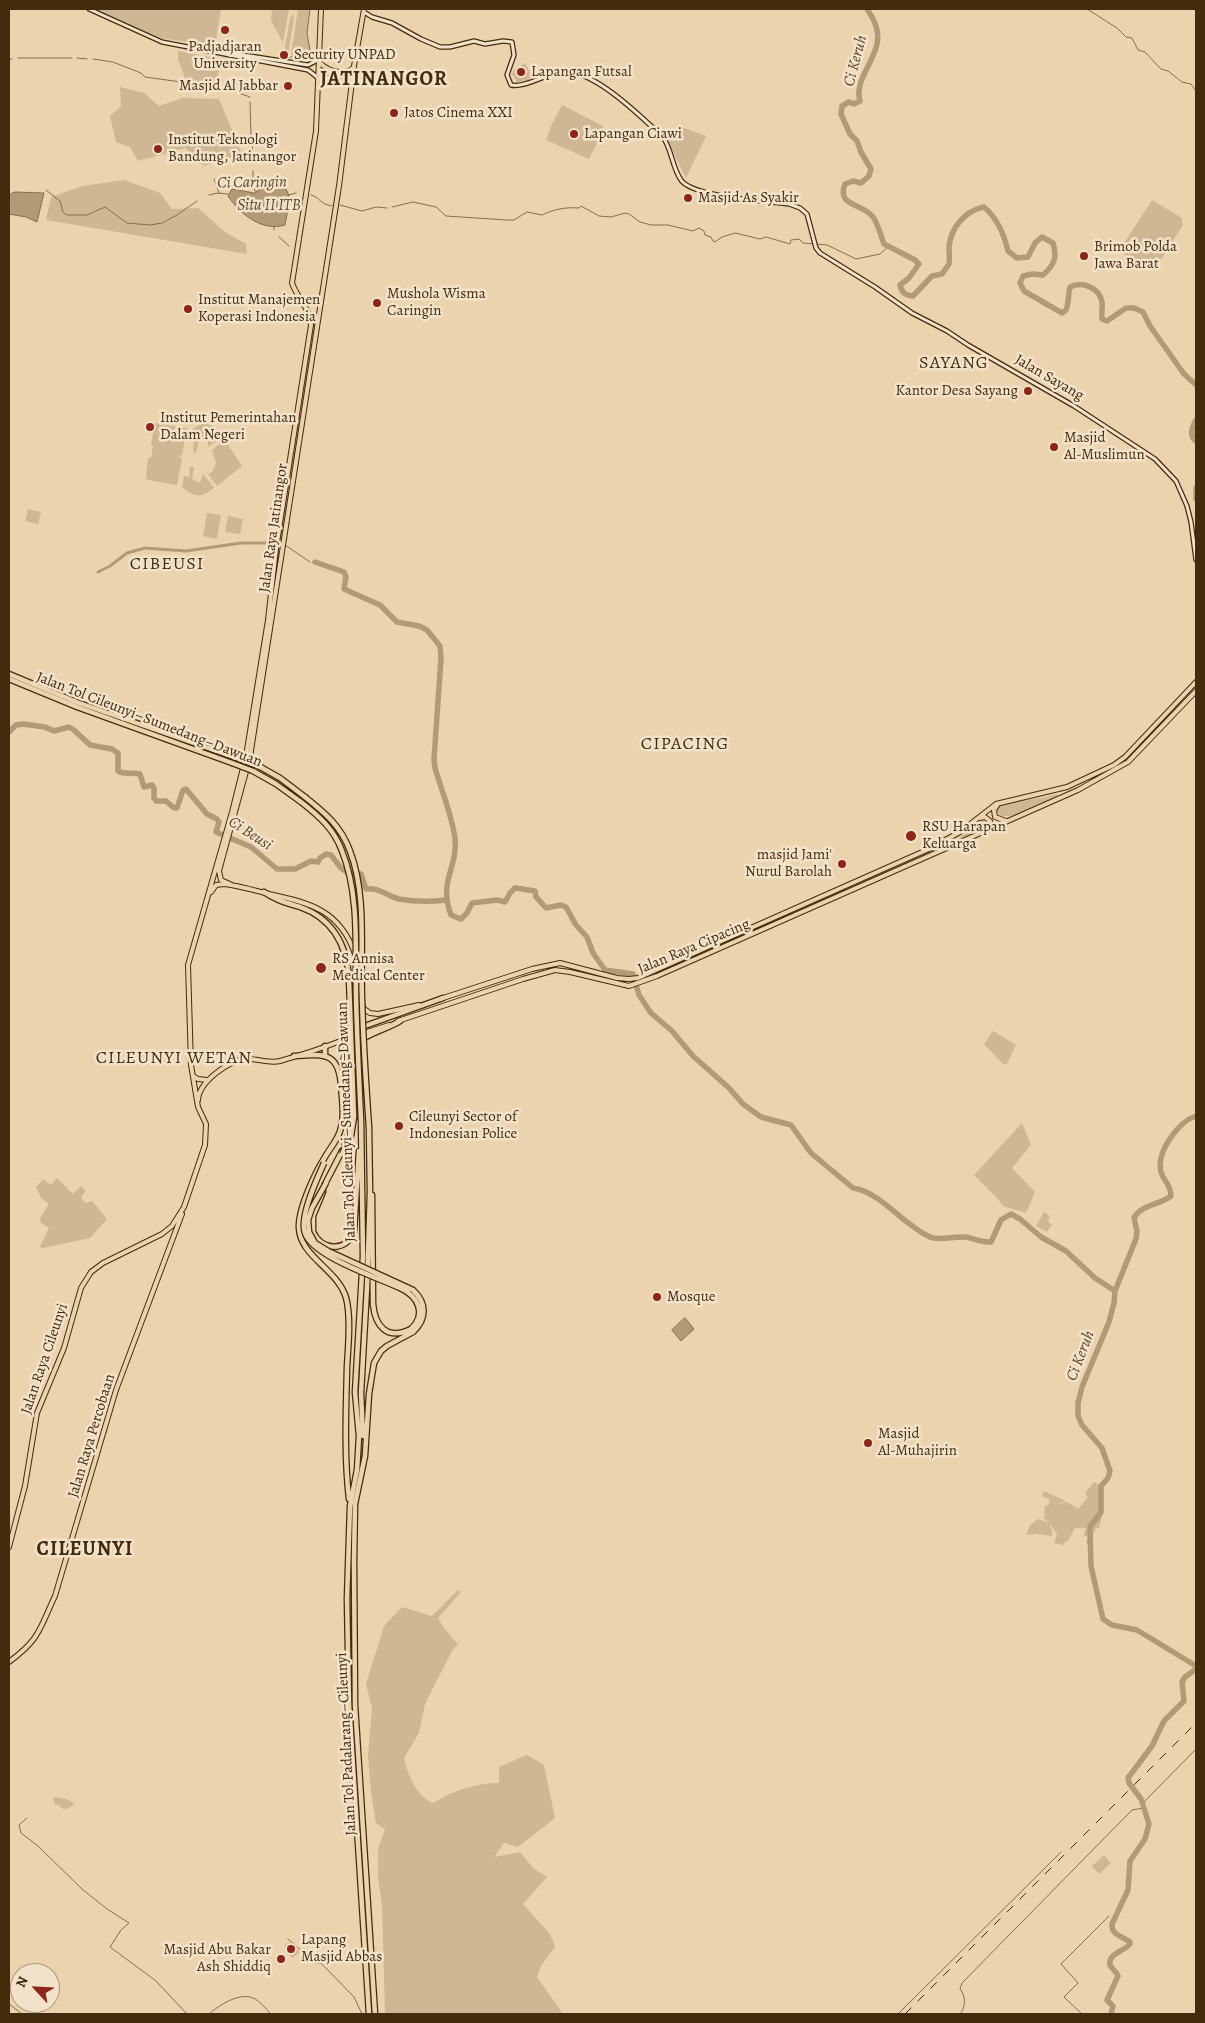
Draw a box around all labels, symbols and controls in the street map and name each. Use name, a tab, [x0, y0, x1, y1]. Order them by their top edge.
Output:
marker: Padjadjaran University	[219, 24, 231, 36]
water label: Ci Keruh	[840, 33, 872, 89]
place label: Padjadjaran University	[188, 38, 262, 73]
place label: Security UNPAD	[294, 46, 396, 64]
marker: Security UNPAD	[278, 49, 290, 61]
place label: Lapangan Futsal	[531, 63, 632, 81]
marker: Lapangan Futsal	[515, 66, 527, 78]
district label: JATINANGOR	[319, 68, 449, 92]
place label: Masjid Al Jabbar	[179, 77, 278, 95]
marker: Masjid Al Jabbar	[282, 80, 294, 92]
place label: Jatos Cinema XXI	[404, 104, 513, 122]
marker: Jatos Cinema XXI	[388, 107, 400, 119]
place label: Lapangan Ciawi	[584, 125, 682, 143]
marker: Lapangan Ciawi	[568, 128, 580, 140]
place label: Institut Teknologi Bandung, Jatinangor	[168, 131, 296, 166]
marker: Institut Teknologi Bandung, Jatinangor	[152, 143, 164, 155]
water label: Ci Caringin	[217, 173, 287, 193]
place label: Masjid As Syakir	[698, 189, 799, 207]
marker: Masjid As Syakir	[682, 192, 694, 204]
water label: Situ II ITB	[237, 196, 301, 216]
place label: Brimob Polda Jawa Barat	[1094, 238, 1177, 273]
marker: Brimob Polda Jawa Barat	[1078, 250, 1090, 262]
place label: Mushola Wisma Caringin	[387, 285, 486, 320]
place label: Institut Manajemen Koperasi Indonesia	[198, 291, 320, 326]
marker: Mushola Wisma Caringin	[371, 297, 383, 309]
marker: Institut Manajemen Koperasi Indonesia	[182, 303, 194, 315]
street label: Jalan Sayang	[1011, 351, 1087, 405]
district label: SAYANG	[918, 353, 990, 375]
place label: Kantor Desa Sayang	[896, 382, 1018, 400]
marker: Kantor Desa Sayang	[1022, 385, 1034, 397]
place label: Institut Pemerintahan Dalam Negeri	[160, 409, 297, 444]
marker: Institut Pemerintahan Dalam Negeri	[144, 421, 156, 433]
place label: Masjid Al-Muslimun	[1064, 429, 1145, 464]
marker: Masjid Al-Muslimun	[1048, 441, 1060, 453]
street label: Jalan Raya Jatinangor	[256, 462, 292, 594]
district label: CIBEUSI	[129, 554, 205, 576]
street label: Jalan Tol Cileunyi–Sumedang–Dawuan	[34, 669, 264, 771]
district label: CIPACING	[640, 734, 730, 756]
water label: Ci Beusi	[224, 813, 276, 855]
place label: RSU Harapan Keluarga	[922, 818, 1006, 853]
marker: RSU Harapan Keluarga	[904, 829, 918, 843]
place label: masjid Jami' Nurul Barolah	[745, 846, 832, 881]
marker: masjid Jami' Nurul Barolah	[836, 858, 848, 870]
street label: Jalan Raya Cipacing	[635, 915, 753, 979]
place label: RS Annisa Medical Center	[332, 950, 425, 985]
marker: RS Annisa Medical Center	[314, 961, 328, 975]
street label: Jalan Tol Cileunyi–Sumedang–Dawuan	[334, 1002, 360, 1242]
district label: CILEUNYI WETAN	[94, 1048, 254, 1070]
place label: Cileunyi Sector of Indonesian Police	[409, 1108, 517, 1143]
marker: Cileunyi Sector of Indonesian Police	[393, 1120, 405, 1132]
place label: Mosque	[667, 1288, 715, 1306]
marker: Mosque	[651, 1291, 663, 1303]
street label: Jalan Raya Cileunyi	[18, 1301, 72, 1417]
water label: Ci Keruh	[1063, 1328, 1099, 1384]
street label: Jalan Raya Percobaan	[65, 1372, 119, 1500]
place label: Masjid Al-Muhajirin	[878, 1425, 957, 1460]
marker: Masjid Al-Muhajirin	[862, 1437, 874, 1449]
district label: CILEUNYI	[36, 1538, 134, 1562]
street label: Jalan Tol Padalarang–Cileunyi	[333, 1652, 361, 1836]
place label: Lapang Masjid Abbas	[301, 1931, 382, 1966]
place label: Masjid Abu Bakar Ash Shiddiq	[163, 1941, 271, 1976]
marker: Lapang Masjid Abbas	[285, 1943, 297, 1955]
marker: Masjid Abu Bakar Ash Shiddiq	[275, 1953, 287, 1965]
north arrow	[10, 1963, 60, 2013]
text: N	[11, 1973, 33, 1991]

